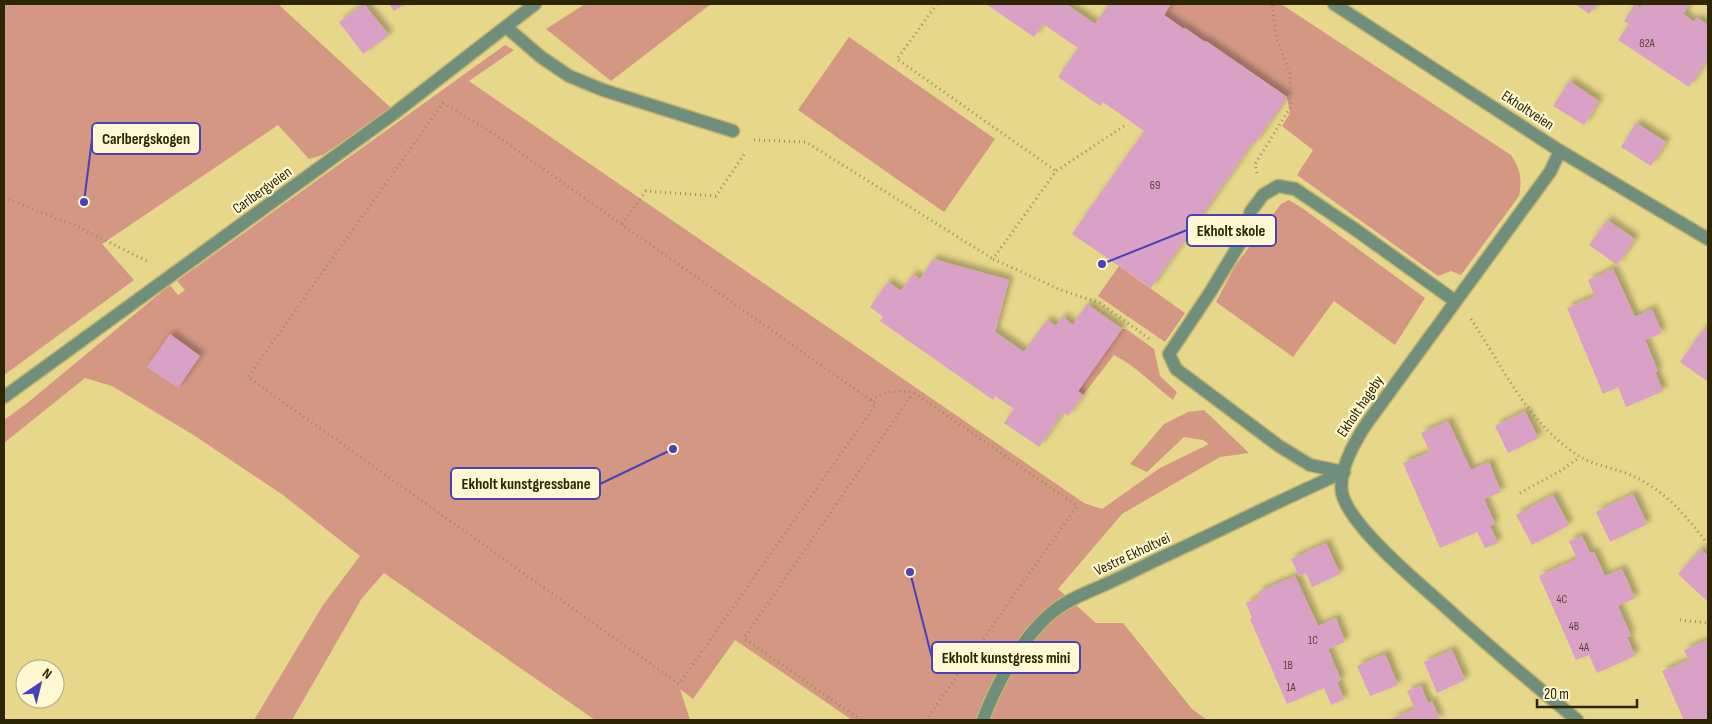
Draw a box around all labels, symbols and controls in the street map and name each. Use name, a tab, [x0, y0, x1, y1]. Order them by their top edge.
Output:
house number: 82A	[1639, 36, 1656, 51]
street label: Ekholtveien	[1498, 86, 1558, 134]
callout: Carlbergskogen	[92, 123, 200, 154]
text: Carlbergskogen	[102, 130, 190, 149]
street label: Carlbergveien	[229, 163, 296, 218]
house number: 69	[1150, 178, 1160, 193]
callout: Ekholt skole	[1187, 215, 1276, 246]
text: Ekholt skole	[1197, 222, 1265, 241]
street label: Ekholt hageby	[1333, 372, 1388, 441]
callout: Ekholt kunstgressbane	[451, 468, 600, 499]
text: Ekholt kunstgressbane	[462, 475, 591, 494]
street label: Vestre Ekholtvei	[1091, 529, 1173, 580]
house number: 4C	[1557, 592, 1568, 607]
house number: 4B	[1569, 619, 1579, 634]
house number: 1C	[1308, 633, 1318, 648]
house number: 4A	[1579, 640, 1590, 655]
callout: Ekholt kunstgress mini	[932, 642, 1080, 673]
text: Ekholt kunstgress mini	[942, 649, 1070, 668]
house number: 1B	[1283, 658, 1293, 673]
north arrow	[15, 659, 65, 709]
text: N	[39, 665, 55, 683]
scale bar	[1537, 676, 1637, 708]
house number: 1A	[1286, 680, 1297, 695]
text: 20 m	[1544, 685, 1569, 704]

